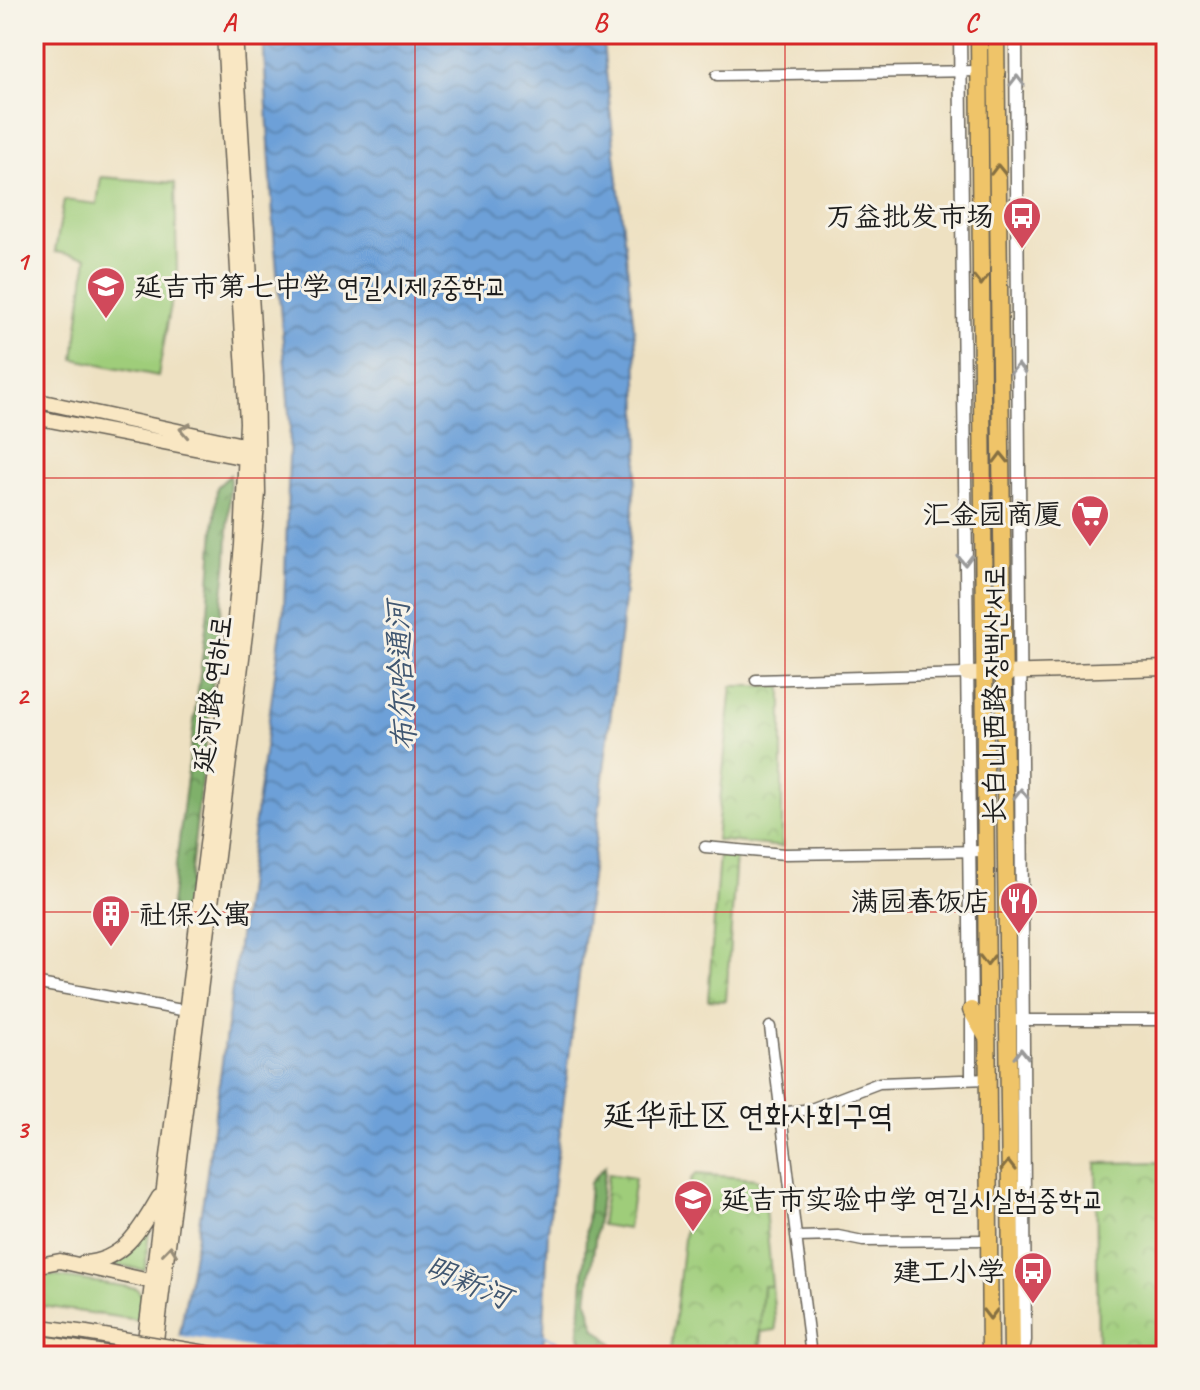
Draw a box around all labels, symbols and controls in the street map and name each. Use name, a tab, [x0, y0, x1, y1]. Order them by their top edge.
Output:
text: A	[222, 6, 237, 39]
text: B	[593, 6, 609, 39]
text: C	[965, 6, 981, 39]
one-way arrow	[1008, 74, 1025, 87]
one-way arrow	[989, 163, 1007, 176]
bus stop icon: 万益批发市场	[1001, 195, 1043, 250]
place label: 万益批发市场	[826, 199, 994, 234]
text: 1	[16, 245, 31, 278]
school or university icon: 延吉市第七中学 연길시제7중학교	[85, 265, 127, 320]
place label: 延吉市第七中学 연길시제7중학교	[134, 269, 507, 304]
one-way arrow	[973, 274, 990, 287]
one-way arrow	[1009, 362, 1027, 375]
one-way arrow	[178, 423, 191, 440]
one-way arrow	[993, 451, 1010, 464]
supermarket icon: 汇金园商厦	[1069, 493, 1111, 548]
place label: 汇金园商厦	[922, 497, 1062, 532]
one-way arrow	[956, 554, 973, 567]
street label: 长白山西路 장백산서로	[977, 565, 1012, 825]
water label: 布尔哈通河	[378, 595, 424, 752]
street label: 延河路 연하로	[185, 613, 239, 775]
text: 2	[16, 679, 30, 712]
one-way arrow	[1012, 787, 1029, 800]
restaurant icon: 满园春饭店	[998, 880, 1040, 935]
place label: 满园春饭店	[851, 884, 991, 919]
building icon: 社保公寓	[90, 893, 132, 948]
place label: 社保公寓	[139, 897, 251, 932]
one-way arrow	[978, 954, 996, 967]
one-way arrow	[1012, 1047, 1030, 1060]
district label: 延华社区 연화사회구역	[603, 1095, 893, 1136]
text: 3	[16, 1113, 30, 1146]
one-way arrow	[999, 1159, 1017, 1172]
school or university icon: 延吉市实验中学 연길시실험중학교	[672, 1178, 714, 1233]
place label: 延吉市实验中学 연길시실험중학교	[721, 1182, 1104, 1217]
one-way arrow	[161, 1244, 178, 1257]
water label: 明新河	[419, 1247, 521, 1319]
bus stop icon: 建工小学	[1012, 1250, 1054, 1305]
place label: 建工小学	[893, 1254, 1005, 1289]
one-way arrow	[981, 1308, 999, 1321]

